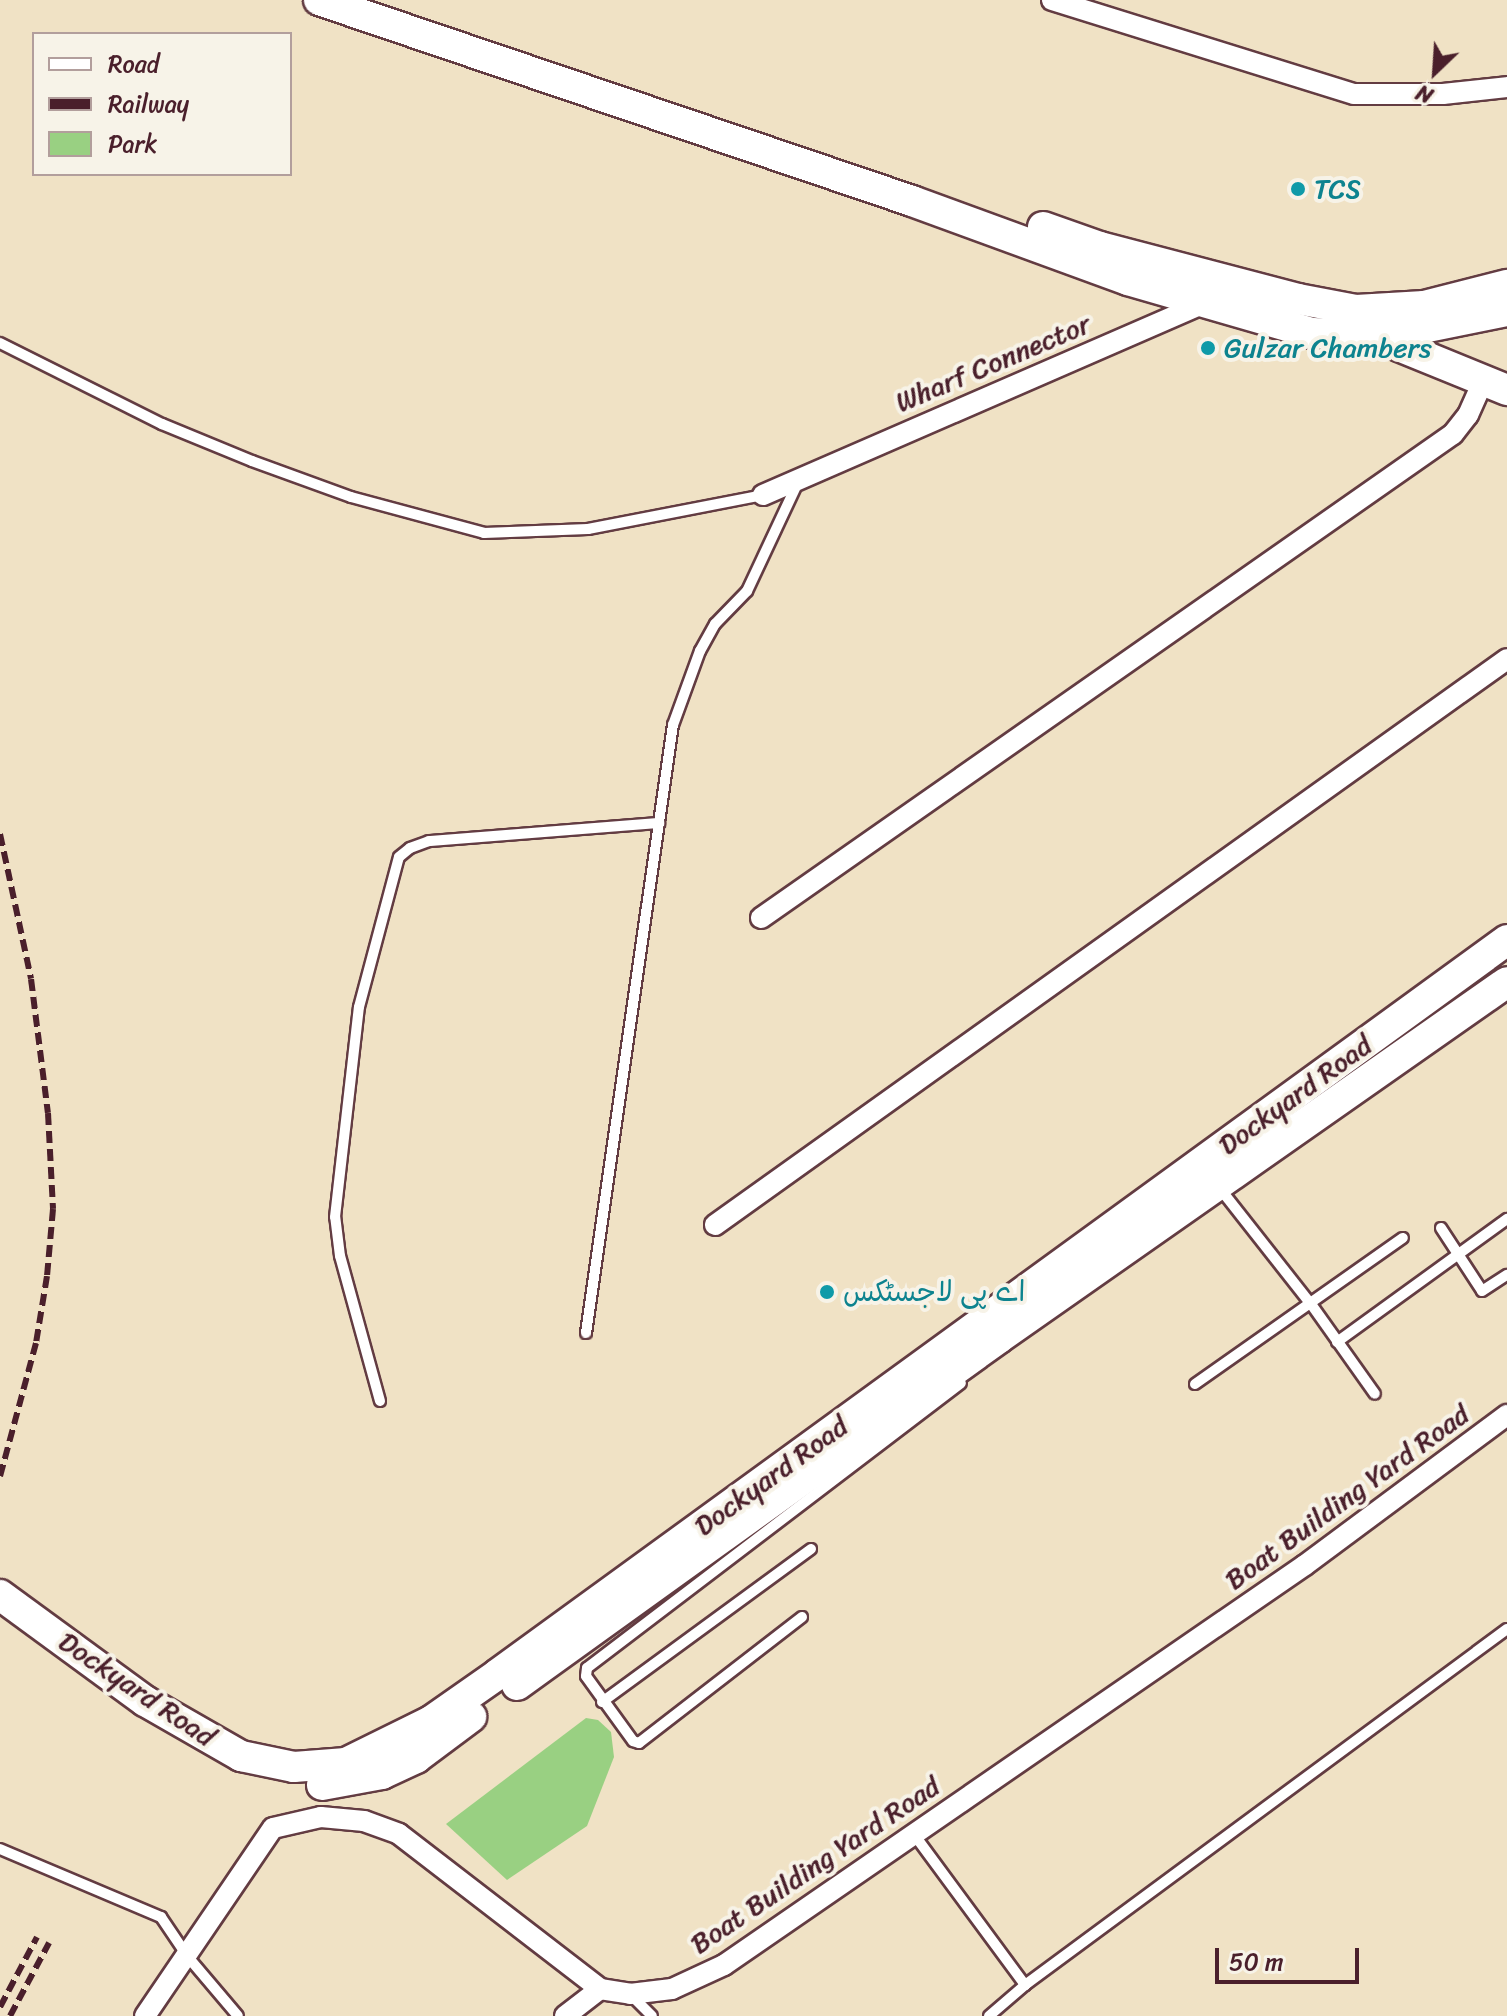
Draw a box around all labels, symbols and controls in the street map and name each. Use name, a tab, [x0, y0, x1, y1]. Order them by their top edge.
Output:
legend	[32, 32, 292, 176]
north arrow	[1395, 32, 1475, 112]
text: Road	[108, 43, 159, 85]
text: N	[1409, 73, 1440, 115]
text: Railway	[108, 83, 189, 125]
text: Park	[108, 123, 157, 165]
place label: TCS	[1314, 172, 1361, 206]
marker: TCS	[1289, 180, 1307, 198]
street label: Wharf Connector	[890, 307, 1096, 419]
place label: Gulzar Chambers	[1224, 331, 1432, 365]
marker: Gulzar Chambers	[1199, 339, 1217, 357]
street label: Dockyard Road	[1212, 1028, 1378, 1162]
place label: اے پی لاجسٹکس	[843, 1275, 1025, 1309]
marker: اے پی لاجسٹکس	[818, 1283, 836, 1301]
street label: Boat Building Yard Road	[1219, 1397, 1475, 1597]
street label: Dockyard Road	[688, 1409, 854, 1543]
street label: Dockyard Road	[52, 1624, 222, 1754]
street label: Boat Building Yard Road	[684, 1769, 946, 1961]
scale bar	[1219, 1932, 1363, 1982]
text: 50 m	[1229, 1941, 1284, 1983]

